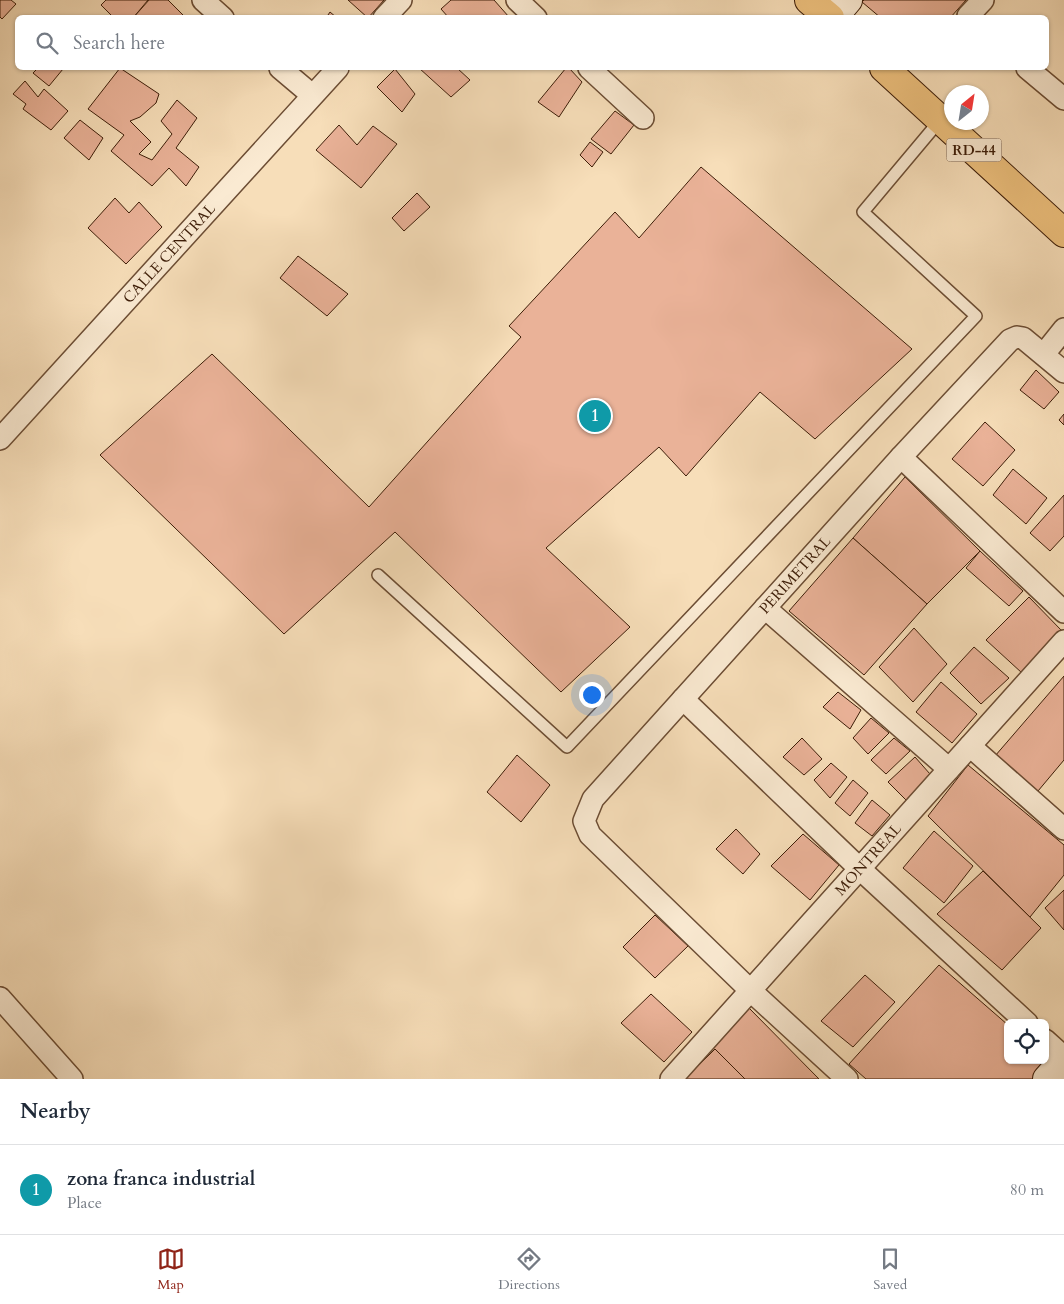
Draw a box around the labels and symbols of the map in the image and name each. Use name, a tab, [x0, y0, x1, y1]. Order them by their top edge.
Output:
north arrow	[944, 85, 989, 130]
road number: RD-44	[946, 138, 1002, 162]
street label: CALLE CENTRAL	[118, 199, 220, 308]
pin: 1	[579, 397, 611, 435]
street label: PERIMETRAL	[755, 531, 836, 618]
your location	[579, 682, 605, 708]
street label: MONTREAL	[830, 818, 906, 900]

